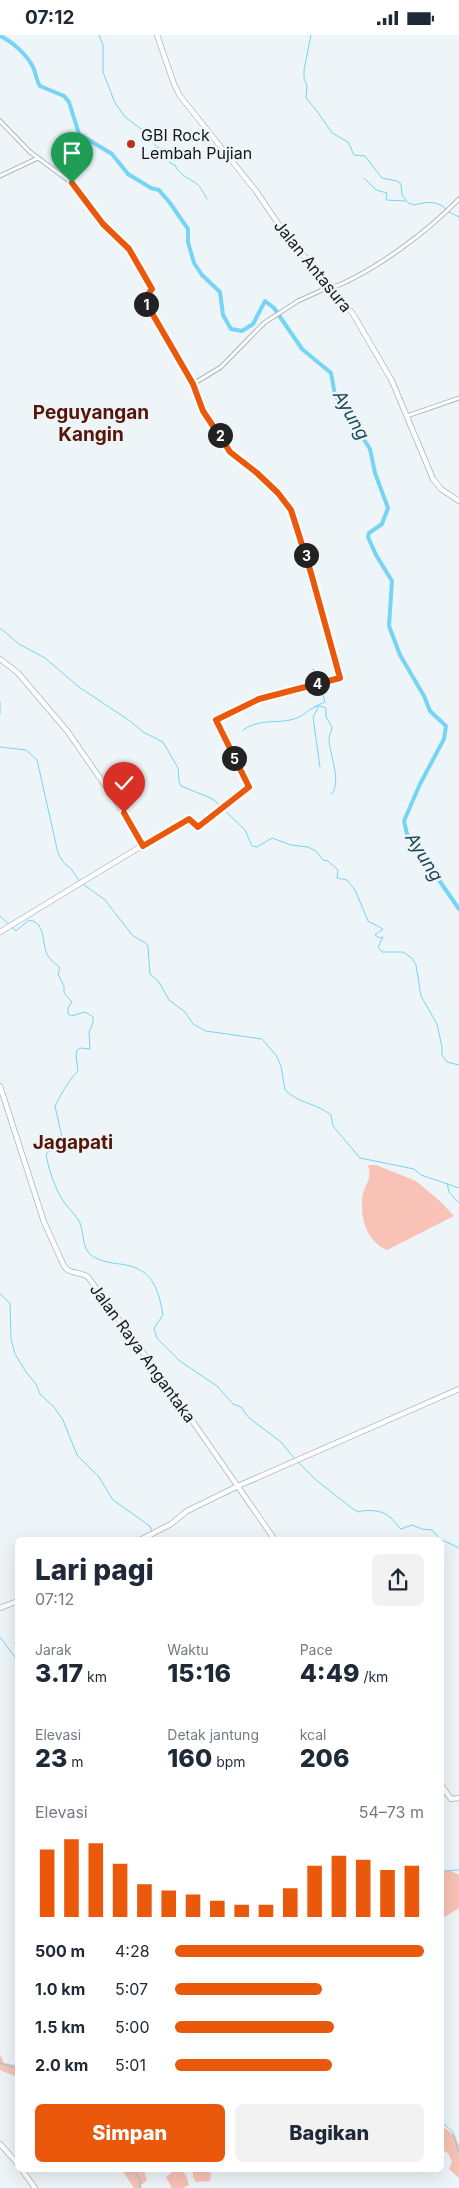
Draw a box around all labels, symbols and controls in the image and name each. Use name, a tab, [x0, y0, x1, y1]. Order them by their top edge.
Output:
text: 07:12	[25, 6, 74, 29]
place label: GBI Rock Lembah Pujian	[141, 125, 252, 163]
pin	[51, 132, 93, 183]
marker: GBI Rock Lembah Pujian	[125, 138, 137, 150]
icon: arrive	[58, 139, 86, 167]
street label: Jalan Antasura	[270, 216, 356, 316]
pin: 1	[134, 291, 158, 317]
text: 1	[143, 296, 150, 313]
water label: Ayung	[328, 385, 374, 443]
district label: Peguyangan Kangin	[33, 401, 149, 446]
pin: 2	[208, 423, 232, 447]
text: 2	[216, 427, 225, 444]
pin: 3	[294, 543, 318, 567]
text: 3	[302, 547, 311, 564]
pin: 4	[304, 671, 330, 695]
text: 4	[313, 675, 322, 692]
pin: 5	[222, 745, 246, 771]
text: 5	[230, 750, 239, 767]
pin	[103, 762, 145, 813]
icon: check	[110, 769, 138, 797]
water label: Ayung	[401, 828, 448, 885]
district label: Jagapati	[33, 1131, 113, 1154]
street label: Jalan Raya Angantaka	[86, 1280, 200, 1426]
text: Lari pagi	[35, 1553, 154, 1587]
button: share	[372, 1554, 424, 1606]
text: 07:12	[35, 1589, 74, 1609]
text: Jarak	[35, 1641, 72, 1658]
text: Waktu	[167, 1641, 209, 1658]
text: Pace	[300, 1641, 333, 1658]
text: 3.17	[35, 1658, 83, 1688]
text: 15:16	[167, 1658, 231, 1688]
text: 4:49	[300, 1658, 359, 1688]
text: km	[83, 1668, 107, 1685]
text: /km	[359, 1668, 388, 1685]
text: Elevasi	[35, 1726, 81, 1743]
text: Detak jantung	[167, 1726, 259, 1743]
text: kcal	[300, 1726, 326, 1743]
text: 23	[35, 1743, 67, 1773]
text: 160	[167, 1743, 212, 1773]
text: 206	[300, 1743, 349, 1773]
text: m	[67, 1753, 84, 1770]
text: bpm	[212, 1753, 246, 1770]
text: Elevasi	[35, 1802, 88, 1822]
text: 54–73 m	[359, 1802, 424, 1822]
text: 500 m	[35, 1941, 85, 1961]
text: 4:28	[115, 1941, 150, 1961]
text: 1.0 km	[35, 1979, 85, 1999]
text: 5:07	[115, 1979, 148, 1999]
text: 1.5 km	[35, 2017, 85, 2037]
text: 5:00	[115, 2017, 150, 2037]
text: 2.0 km	[35, 2055, 88, 2075]
text: 5:01	[115, 2055, 146, 2075]
button: Simpan	[35, 2104, 225, 2162]
button: Bagikan	[235, 2104, 424, 2162]

